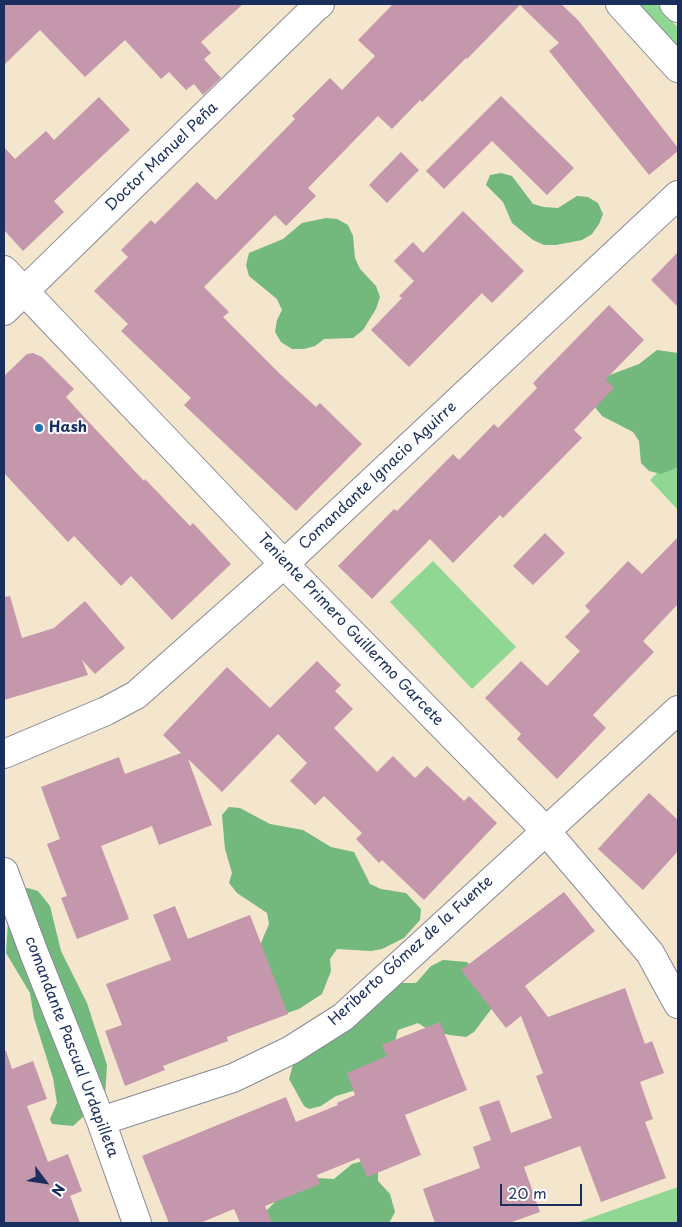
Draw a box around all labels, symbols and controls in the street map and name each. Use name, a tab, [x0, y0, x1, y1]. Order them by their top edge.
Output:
street label: Doctor Manuel Peña	[102, 99, 222, 215]
street label: Comandante Ignacio Aguirre	[295, 398, 461, 554]
place label: Hash	[49, 419, 87, 437]
marker: Hash	[33, 422, 45, 434]
street label: Teniente Primero Guillermo Garcete	[253, 530, 447, 730]
street label: Heriberto Gómez de la Fuente	[325, 872, 497, 1030]
street label: comandante Pascual Urdapilleta	[21, 934, 121, 1160]
north arrow	[20, 1157, 70, 1207]
scale bar	[502, 1174, 584, 1206]
text: N	[46, 1180, 70, 1200]
text: 20 m	[508, 1181, 547, 1204]

